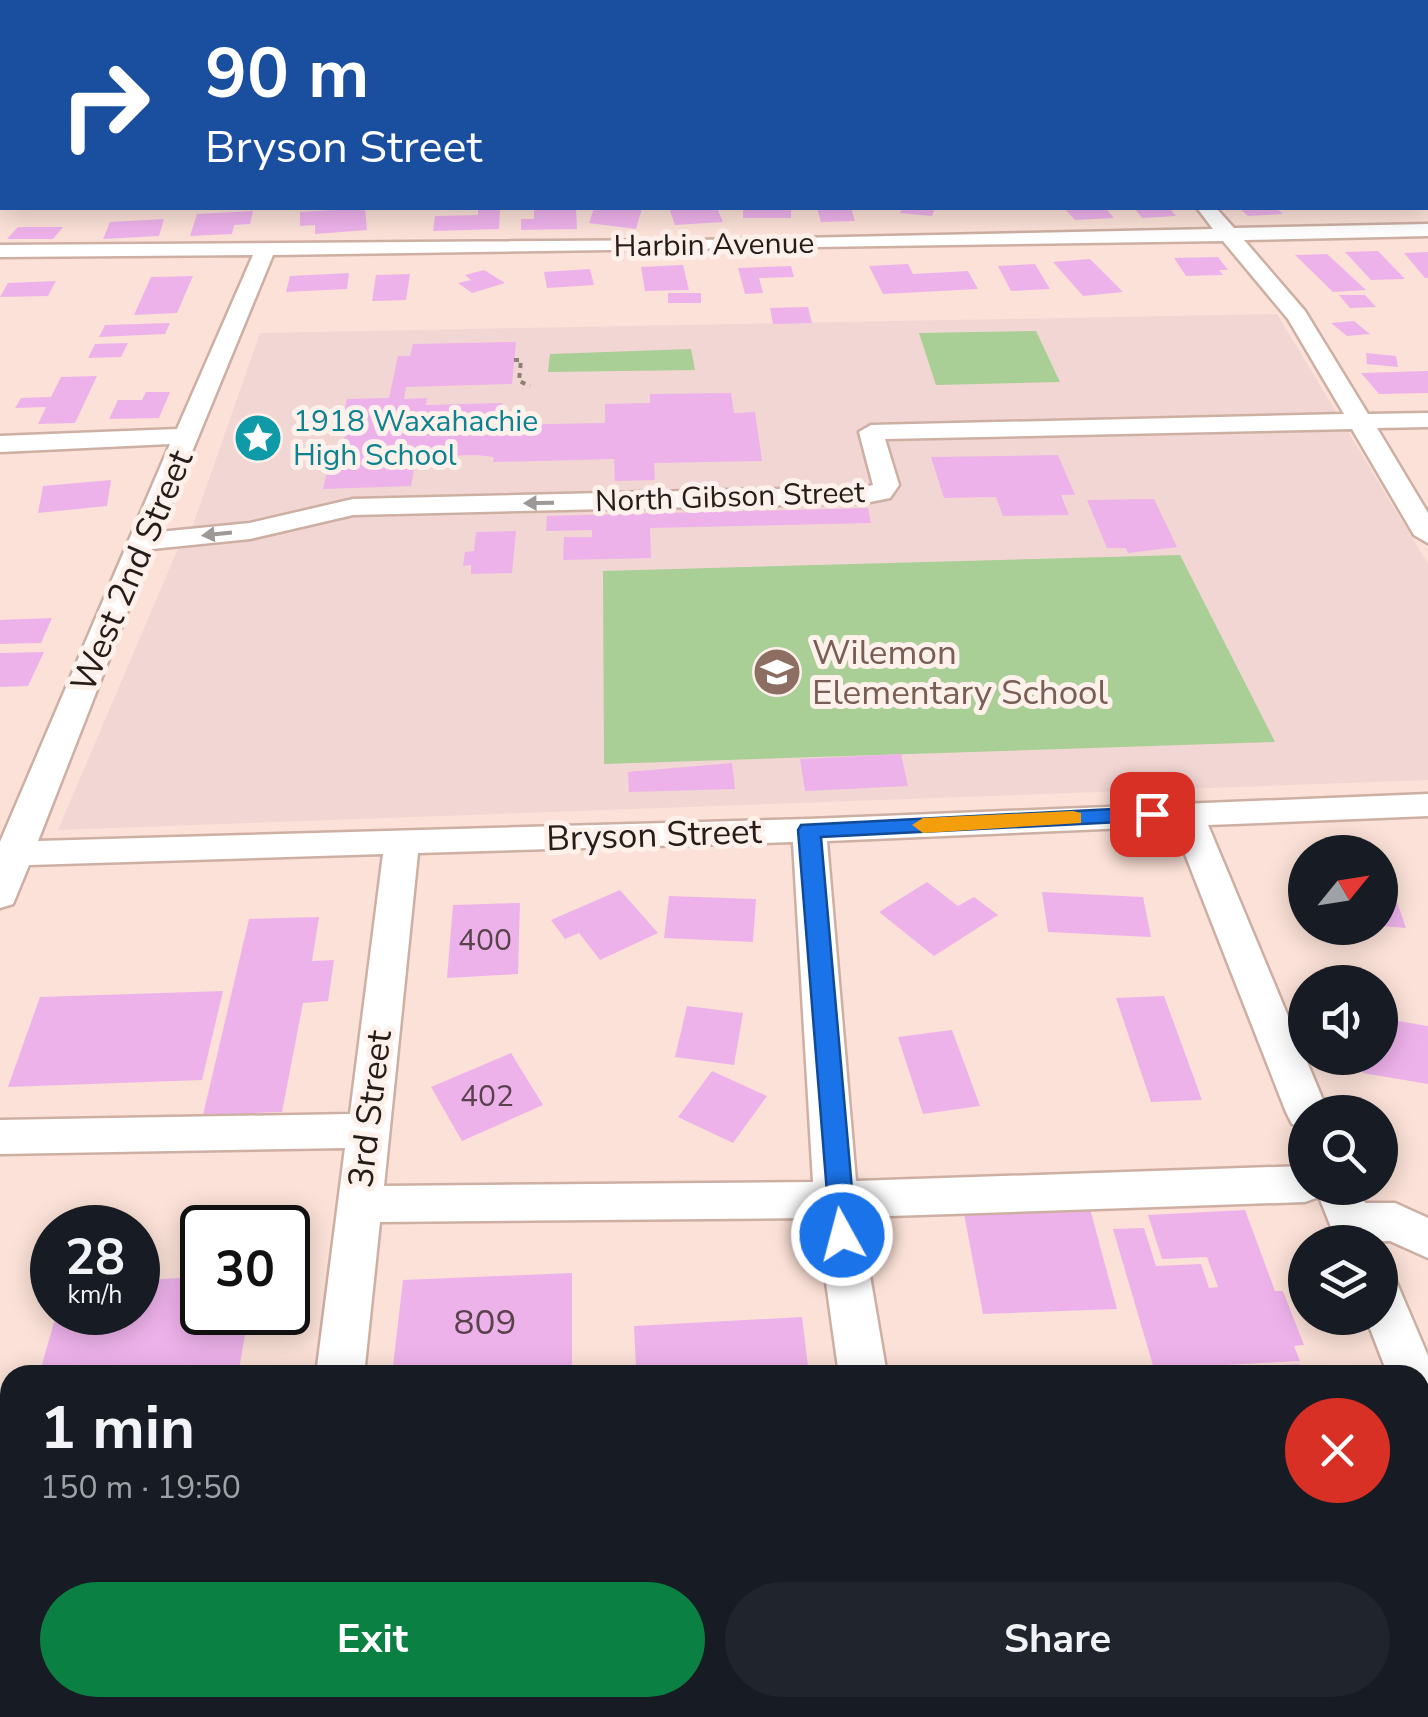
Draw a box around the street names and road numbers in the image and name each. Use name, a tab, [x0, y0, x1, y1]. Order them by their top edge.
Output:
street label: Harbin Avenue	[613, 223, 815, 267]
street label: West 2nd Street	[60, 442, 204, 699]
street label: North Gibson Street	[595, 472, 866, 522]
street label: Bryson Street	[545, 808, 763, 862]
street label: 3rd Street	[337, 1027, 403, 1190]

